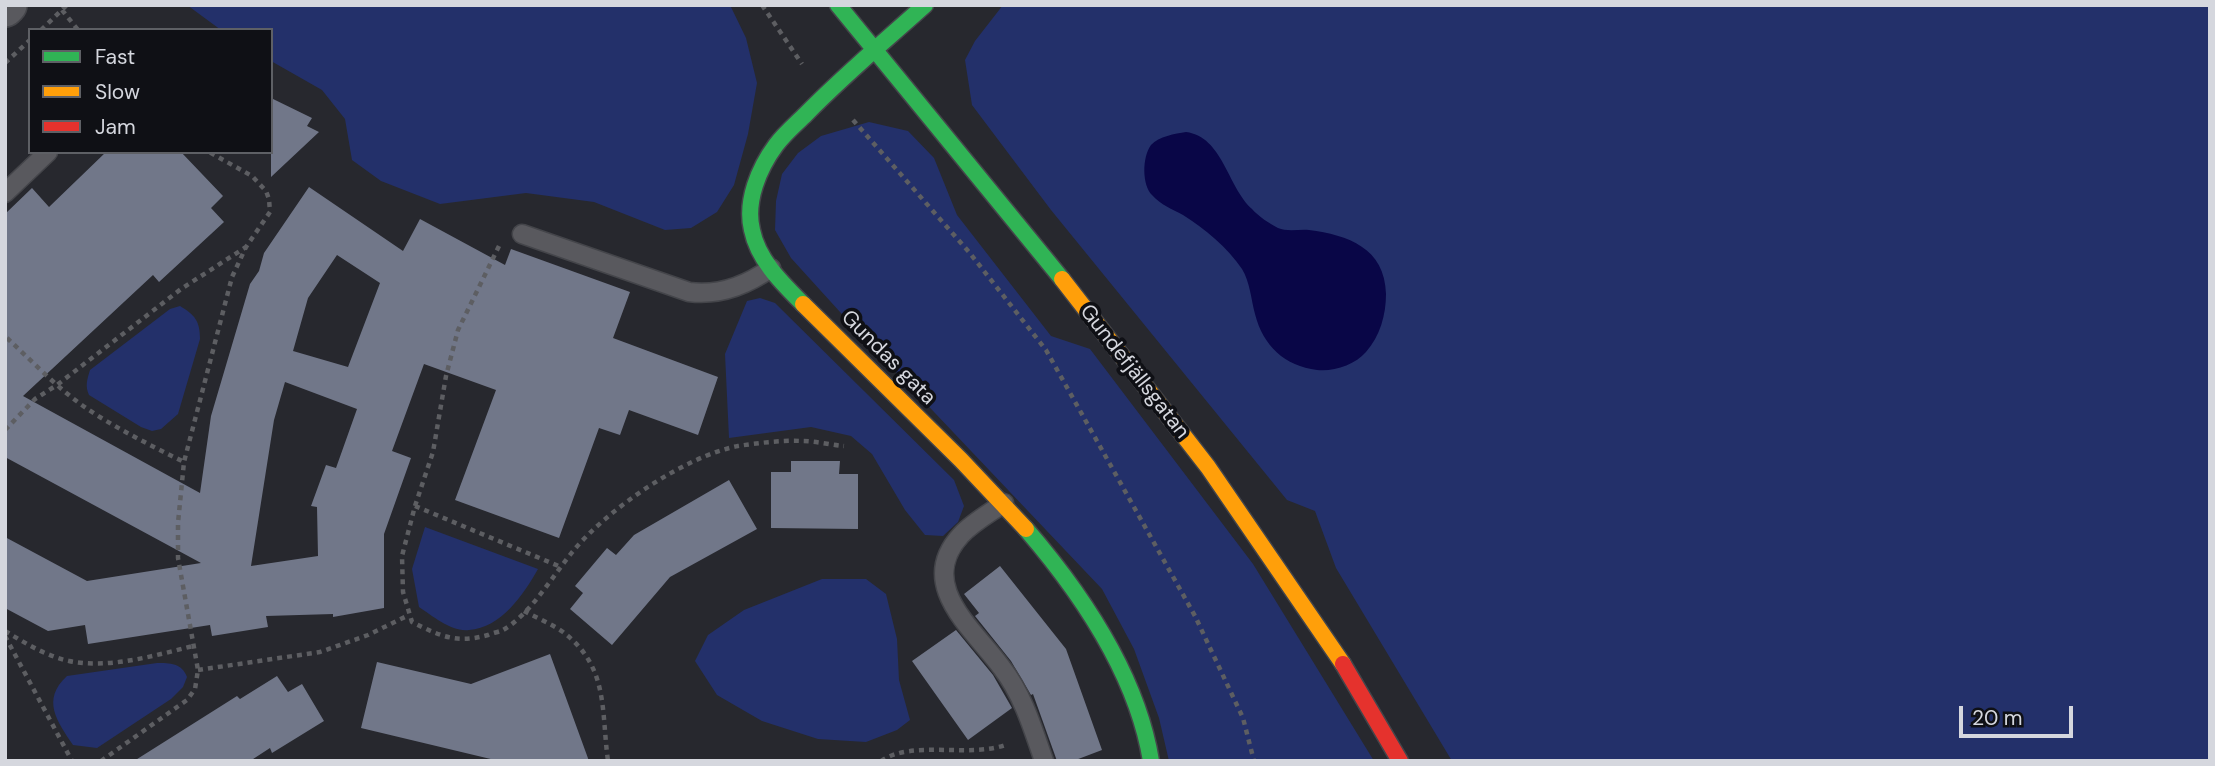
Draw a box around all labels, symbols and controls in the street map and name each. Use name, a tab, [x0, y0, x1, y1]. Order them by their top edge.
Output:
legend	[28, 28, 273, 154]
text: Fast	[95, 43, 135, 71]
text: Slow	[95, 78, 140, 106]
text: Jam	[95, 113, 136, 141]
street label: Gundefjällsgatan	[1074, 300, 1194, 444]
street label: Gundas gata	[836, 306, 940, 410]
scale bar	[1963, 692, 2077, 736]
text: 20 m	[1972, 704, 2023, 732]

